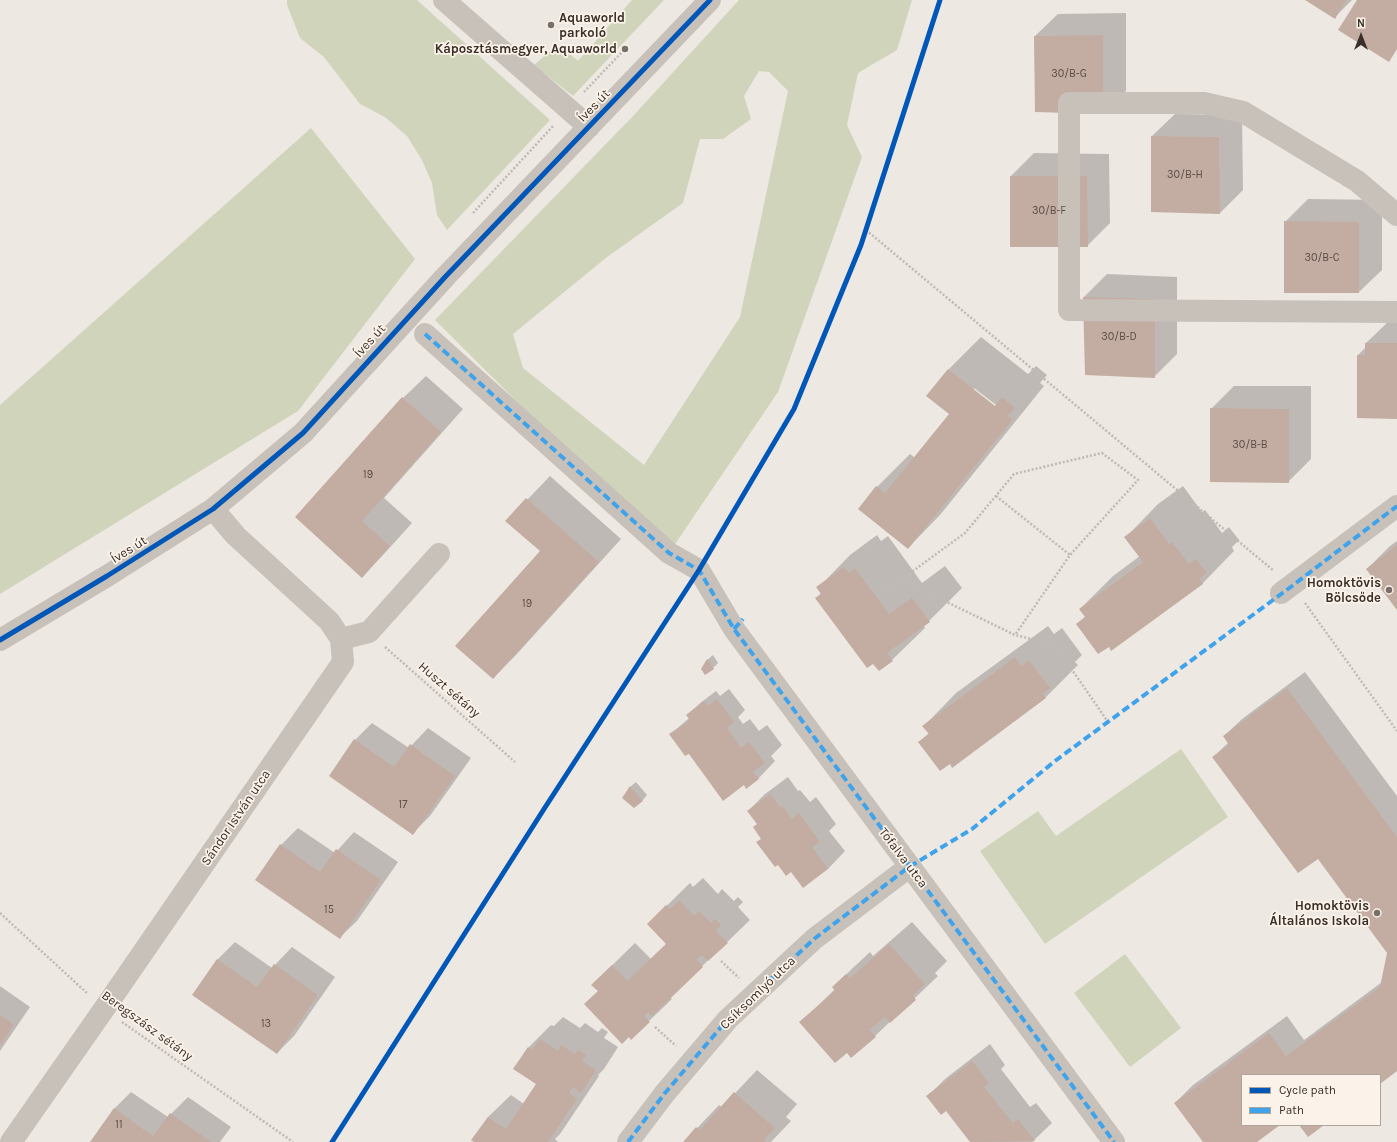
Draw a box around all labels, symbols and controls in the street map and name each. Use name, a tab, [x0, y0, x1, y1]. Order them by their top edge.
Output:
place label: Aquaworld parkoló	[559, 10, 625, 41]
north arrow	[1341, 16, 1381, 56]
text: N	[1357, 17, 1365, 30]
marker: Aquaworld parkoló	[546, 20, 556, 30]
place label: Káposztásmegyer, Aquaworld	[435, 41, 617, 57]
marker: Káposztásmegyer, Aquaworld	[620, 44, 630, 54]
house number: 30/B-G	[1051, 67, 1087, 81]
street label: Íves út	[575, 86, 613, 126]
house number: 30/B-H	[1167, 168, 1203, 182]
house number: 30/B-F	[1032, 204, 1066, 218]
house number: 30/B-C	[1304, 251, 1340, 265]
street label: Íves út	[351, 321, 389, 361]
house number: 30/B-D	[1101, 330, 1137, 344]
house number: 30/B-B	[1232, 438, 1268, 452]
house number: 19	[363, 468, 373, 482]
street label: Íves út	[108, 533, 150, 567]
place label: Homoktövis Bölcsőde	[1307, 575, 1381, 606]
marker: Homoktövis Bölcsőde	[1384, 585, 1394, 595]
house number: 19	[522, 597, 532, 611]
street label: Huszt sétány	[415, 659, 483, 721]
street label: Sándor István utca	[198, 767, 274, 869]
house number: 17	[399, 798, 407, 812]
street label: Tófalva utca	[875, 825, 931, 891]
place label: Homoktövis Általános Iskola	[1270, 898, 1369, 929]
house number: 15	[324, 903, 334, 917]
marker: Homoktövis Általános Iskola	[1372, 908, 1382, 918]
street label: Csíksomlyó utca	[717, 953, 799, 1033]
street label: Beregszász sétány	[98, 988, 196, 1064]
house number: 13	[261, 1017, 271, 1031]
legend	[1241, 1074, 1381, 1126]
text: Cycle path	[1279, 1083, 1336, 1097]
text: Path	[1279, 1103, 1304, 1117]
house number: 11	[115, 1118, 123, 1132]

